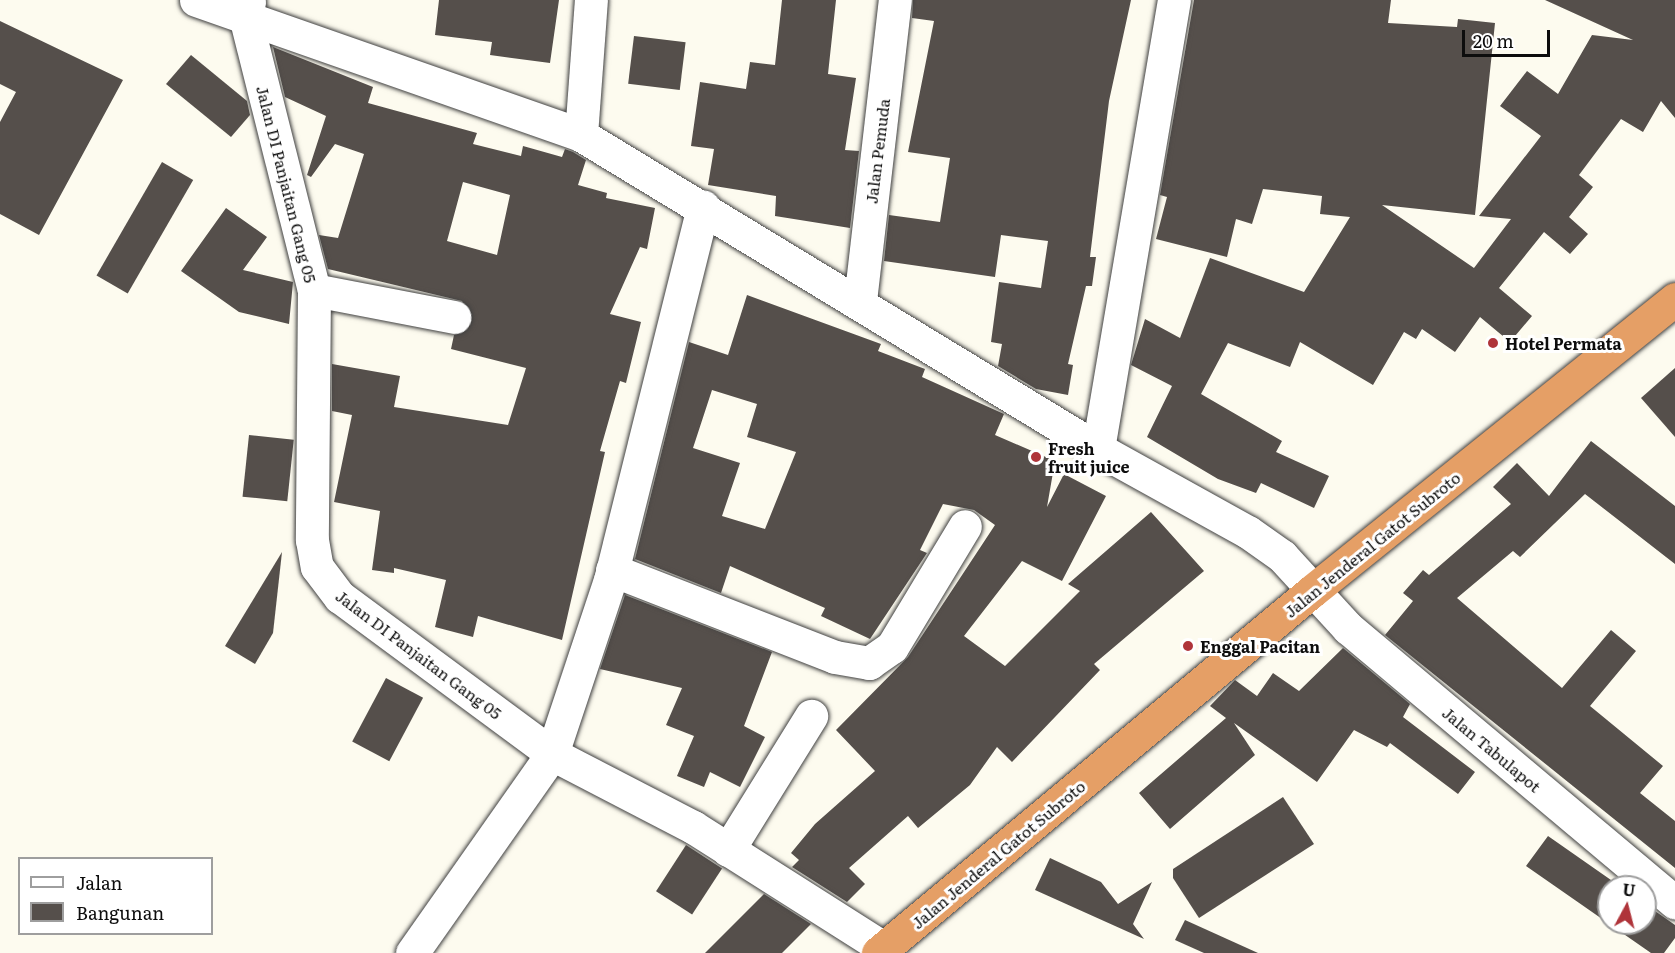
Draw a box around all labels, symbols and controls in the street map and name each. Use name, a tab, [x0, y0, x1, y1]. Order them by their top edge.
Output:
scale bar	[1465, 18, 1554, 56]
text: 20 m	[1473, 27, 1514, 54]
street label: Jalan DI Panjaitan Gang 05	[253, 84, 321, 284]
street label: Jalan Pemuda	[861, 97, 893, 205]
place label: Hotel Permata	[1505, 333, 1622, 353]
marker: Hotel Permata	[1486, 336, 1500, 350]
place label: Fresh fruit juice	[1048, 438, 1130, 476]
marker: Fresh fruit juice	[1029, 450, 1043, 464]
street label: Jalan Jenderal Gatot Subroto	[1280, 467, 1464, 621]
street label: Jalan DI Panjaitan Gang 05	[332, 585, 506, 723]
place label: Enggal Pacitan	[1200, 636, 1320, 656]
marker: Enggal Pacitan	[1181, 639, 1195, 653]
street label: Jalan Tabulapot	[1439, 702, 1545, 796]
street label: Jalan Jenderal Gatot Subroto	[907, 776, 1089, 932]
legend	[18, 857, 213, 935]
text: Jalan	[76, 869, 122, 896]
north arrow	[1597, 875, 1657, 935]
text: U	[1621, 876, 1637, 902]
text: Bangunan	[76, 899, 164, 926]

